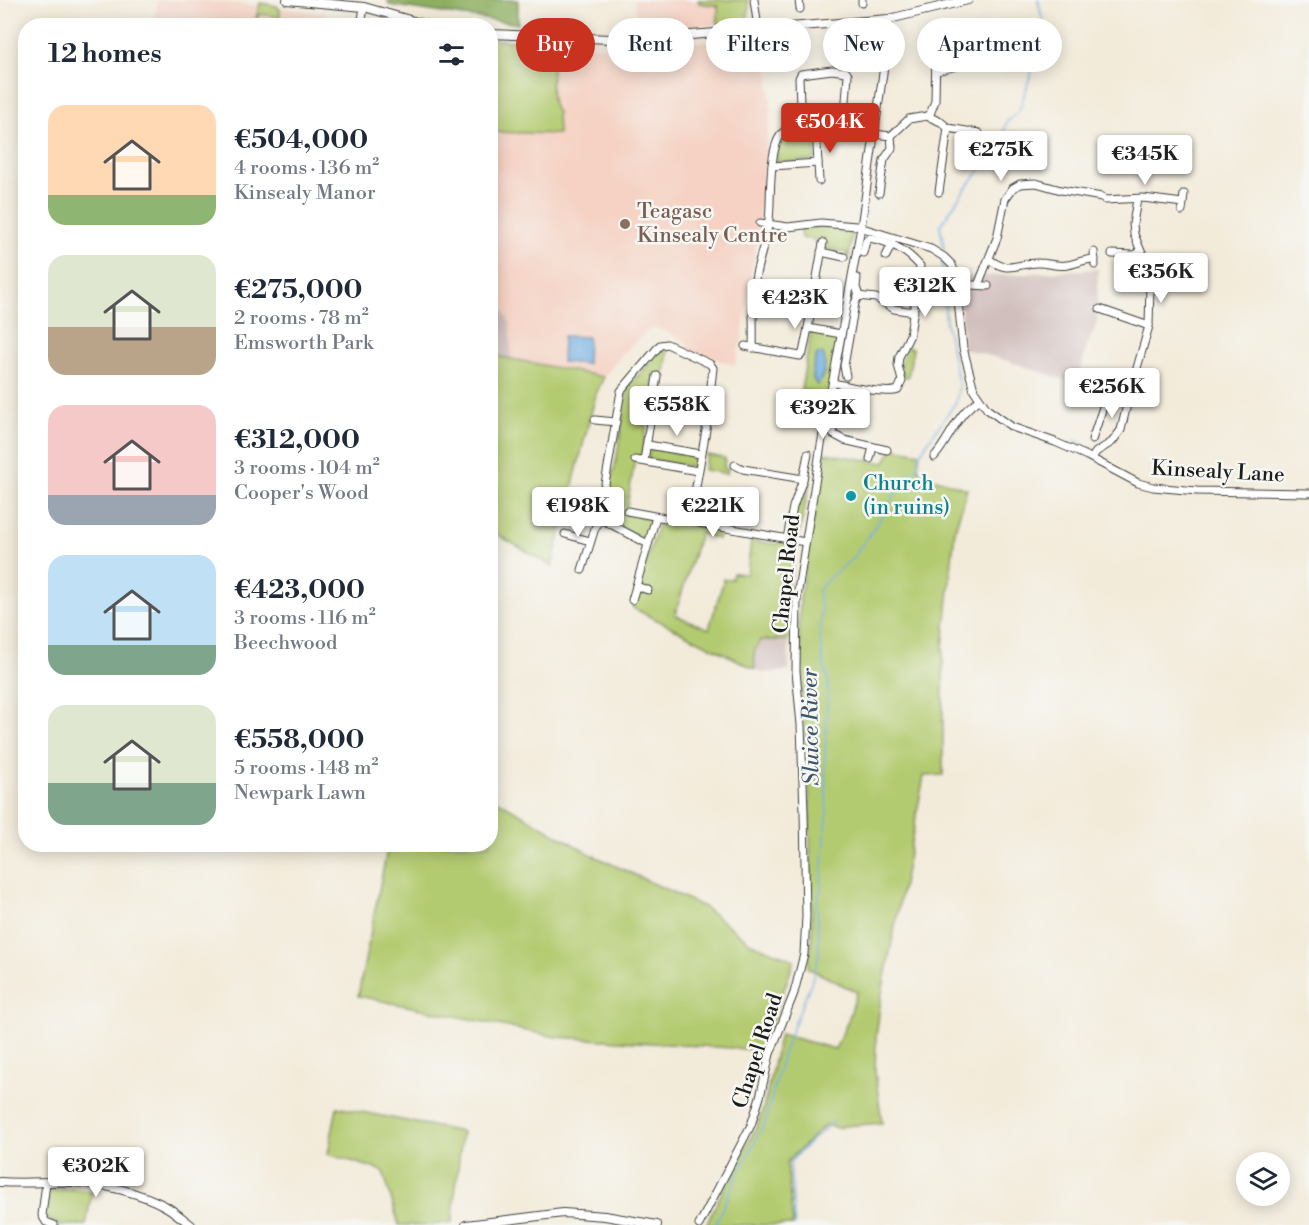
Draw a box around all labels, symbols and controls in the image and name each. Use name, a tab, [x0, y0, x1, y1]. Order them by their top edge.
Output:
chip: Buy	[516, 18, 595, 72]
chip: Rent	[607, 18, 694, 72]
chip: Filters	[706, 18, 811, 72]
chip: New	[823, 18, 905, 72]
chip: Apartment	[917, 18, 1062, 72]
text: 12 homes	[48, 38, 162, 70]
icon: filters	[435, 38, 468, 71]
pin: €504K	[788, 103, 872, 154]
text: €504K	[795, 110, 865, 135]
text: €504,000	[234, 124, 368, 156]
icon: home	[96, 129, 168, 201]
pin: €275K	[959, 131, 1043, 182]
pin: €345K	[1103, 135, 1187, 186]
text: €275K	[968, 138, 1034, 163]
text: €345K	[1111, 142, 1179, 167]
text: 4 rooms · 136 m²	[234, 156, 379, 181]
text: Kinsealy Manor	[234, 181, 376, 206]
place label: Teagasc Kinsealy Centre	[637, 199, 788, 249]
marker: Teagasc Kinsealy Centre	[618, 217, 632, 231]
pin: €356K	[1119, 253, 1203, 304]
text: €356K	[1128, 260, 1194, 285]
pin: €312K	[883, 267, 967, 318]
text: €275,000	[234, 274, 363, 306]
text: €312K	[893, 274, 957, 299]
icon: home	[96, 279, 168, 351]
pin: €423K	[753, 279, 837, 330]
text: €423K	[761, 286, 829, 311]
text: 2 rooms · 78 m²	[234, 306, 369, 331]
text: Emsworth Park	[234, 331, 373, 356]
pin: €256K	[1070, 368, 1154, 419]
text: €256K	[1079, 375, 1145, 400]
pin: €558K	[635, 386, 719, 437]
pin: €392K	[781, 389, 865, 440]
text: €558K	[644, 393, 710, 418]
text: €392K	[790, 396, 856, 421]
text: €312,000	[234, 424, 360, 456]
icon: home	[96, 429, 168, 501]
text: 3 rooms · 104 m²	[234, 456, 380, 481]
street label: Kinsealy Lane	[1151, 456, 1285, 488]
place label: Church (in ruins)	[863, 471, 950, 521]
text: Cooper's Wood	[234, 481, 369, 506]
pin: €198K	[536, 487, 620, 538]
pin: €221K	[671, 487, 755, 538]
marker: Church (in ruins)	[844, 489, 858, 503]
text: €198K	[546, 494, 610, 519]
text: €221K	[681, 494, 745, 519]
street label: Chapel Road	[768, 513, 806, 635]
text: €423,000	[234, 574, 365, 606]
icon: home	[96, 579, 168, 651]
text: 3 rooms · 116 m²	[234, 606, 376, 631]
text: Beechwood	[234, 631, 337, 656]
water label: Sluice River	[796, 667, 826, 786]
text: €558,000	[234, 724, 364, 756]
icon: home	[96, 729, 168, 801]
text: 5 rooms · 148 m²	[234, 756, 378, 781]
text: Newpark Lawn	[234, 781, 366, 806]
street label: Chapel Road	[727, 990, 789, 1112]
pin: €302K	[54, 1147, 138, 1198]
map controls	[1236, 1152, 1290, 1206]
button: layers	[1236, 1152, 1290, 1206]
text: €302K	[62, 1154, 130, 1179]

